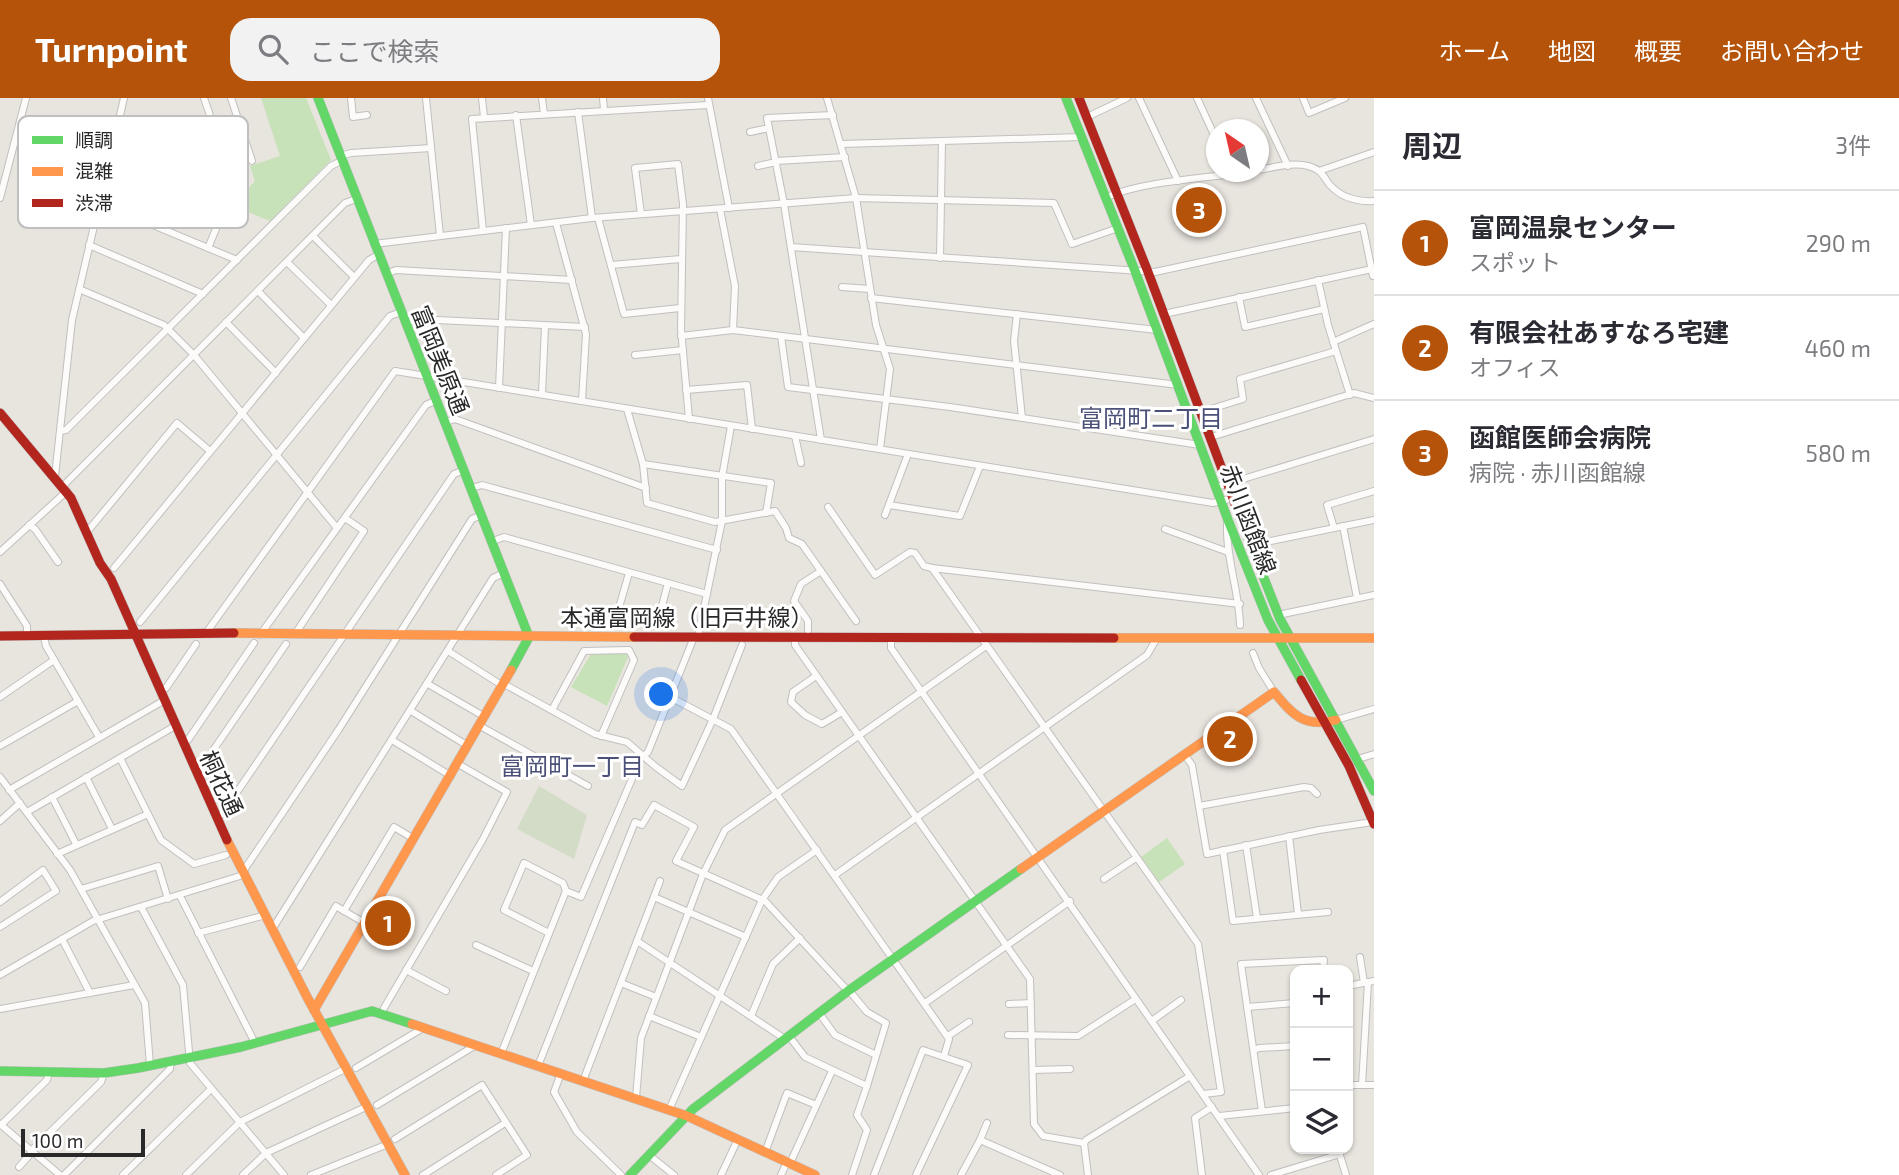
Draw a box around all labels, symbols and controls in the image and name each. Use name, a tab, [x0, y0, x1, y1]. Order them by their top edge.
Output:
search box	[230, 18, 720, 81]
text: Turnpoint	[35, 29, 188, 69]
icon: search	[254, 30, 292, 68]
text: ここで検索	[310, 35, 440, 66]
text: ホーム	[1439, 36, 1510, 65]
text: 地図	[1548, 36, 1596, 65]
text: 概要	[1634, 36, 1682, 65]
text: お問い合わせ	[1720, 36, 1864, 65]
legend	[18, 116, 248, 228]
north arrow	[1206, 119, 1269, 182]
text: 周辺	[1402, 127, 1462, 163]
text: 順調	[75, 128, 113, 151]
text: 3件	[1835, 131, 1871, 159]
text: 混雑	[75, 159, 113, 182]
pin: 3	[1176, 184, 1222, 236]
text: 渋滞	[75, 191, 113, 214]
text: 富岡温泉センター	[1469, 211, 1677, 242]
text: 1	[1420, 229, 1430, 257]
text: 290 m	[1806, 229, 1871, 257]
text: スポット	[1469, 248, 1561, 276]
street label: 富岡美原通	[406, 301, 476, 419]
text: 有限会社あすなろ宅建	[1469, 316, 1729, 347]
text: 2	[1418, 334, 1432, 362]
text: 460 m	[1805, 334, 1871, 362]
text: オフィス	[1469, 353, 1561, 381]
district label: 富岡町二丁目	[1079, 403, 1223, 432]
text: 函館医師会病院	[1469, 421, 1651, 452]
text: 3	[1418, 439, 1432, 467]
text: 580 m	[1806, 439, 1871, 467]
text: 病院 · 赤川函館線	[1469, 458, 1646, 486]
street label: 赤川函館線	[1215, 460, 1283, 578]
street label: 本通富岡線（旧戸井線）	[561, 603, 814, 631]
your location	[644, 677, 678, 711]
pin: 2	[1207, 713, 1253, 765]
street label: 桐花通	[195, 746, 249, 820]
district label: 富岡町一丁目	[500, 751, 644, 780]
pin: 1	[365, 897, 411, 949]
map controls	[1290, 965, 1353, 1154]
button: +	[1290, 965, 1353, 1028]
button: −	[1290, 1028, 1353, 1091]
button: layers	[1290, 1091, 1353, 1154]
scale bar	[21, 1126, 145, 1158]
text: 100 m	[32, 1129, 83, 1152]

